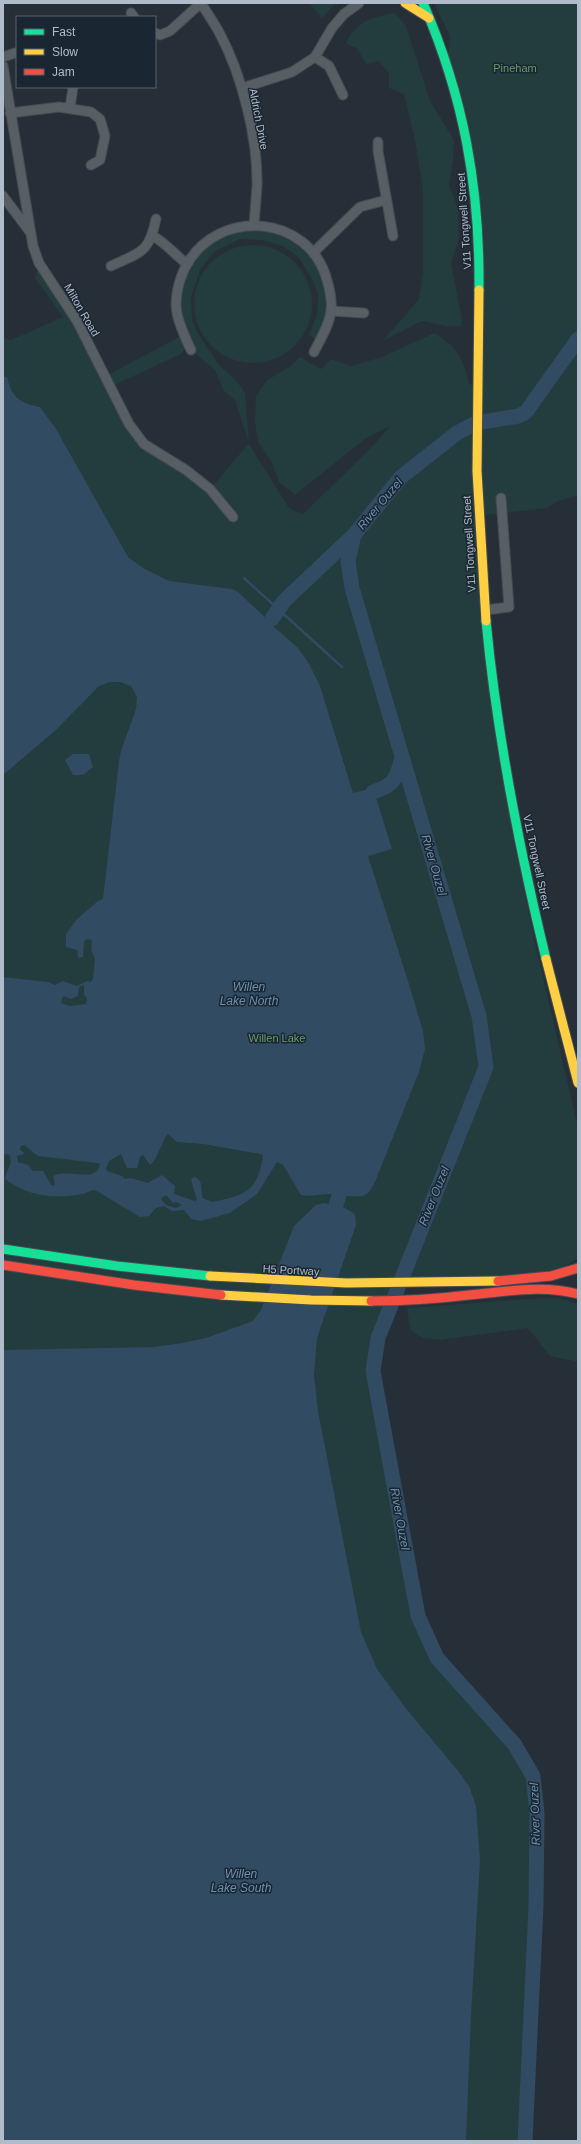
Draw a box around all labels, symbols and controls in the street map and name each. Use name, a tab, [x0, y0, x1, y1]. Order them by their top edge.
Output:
legend	[16, 16, 156, 88]
text: Fast	[52, 25, 76, 39]
text: Slow	[52, 45, 78, 59]
park label: Pineham	[493, 62, 537, 74]
text: Jam	[52, 65, 75, 79]
street label: Aldrich Drive	[247, 87, 271, 151]
street label: V11 Tongwell Street	[455, 172, 473, 270]
street label: Milton Road	[62, 282, 102, 338]
water label: River Ouzel	[354, 475, 406, 533]
street label: V11 Tongwell Street	[460, 495, 478, 593]
street label: V11 Tongwell Street	[521, 813, 553, 911]
water label: River Ouzel	[419, 833, 449, 897]
water label: Willen Lake North	[220, 980, 279, 1008]
park label: Willen Lake	[249, 1032, 305, 1044]
water label: River Ouzel	[416, 1164, 452, 1228]
street label: H5 Portway	[262, 1263, 320, 1278]
water label: River Ouzel	[388, 1487, 412, 1551]
water label: River Ouzel	[527, 1782, 543, 1846]
water label: Willen Lake South	[211, 1867, 272, 1895]

